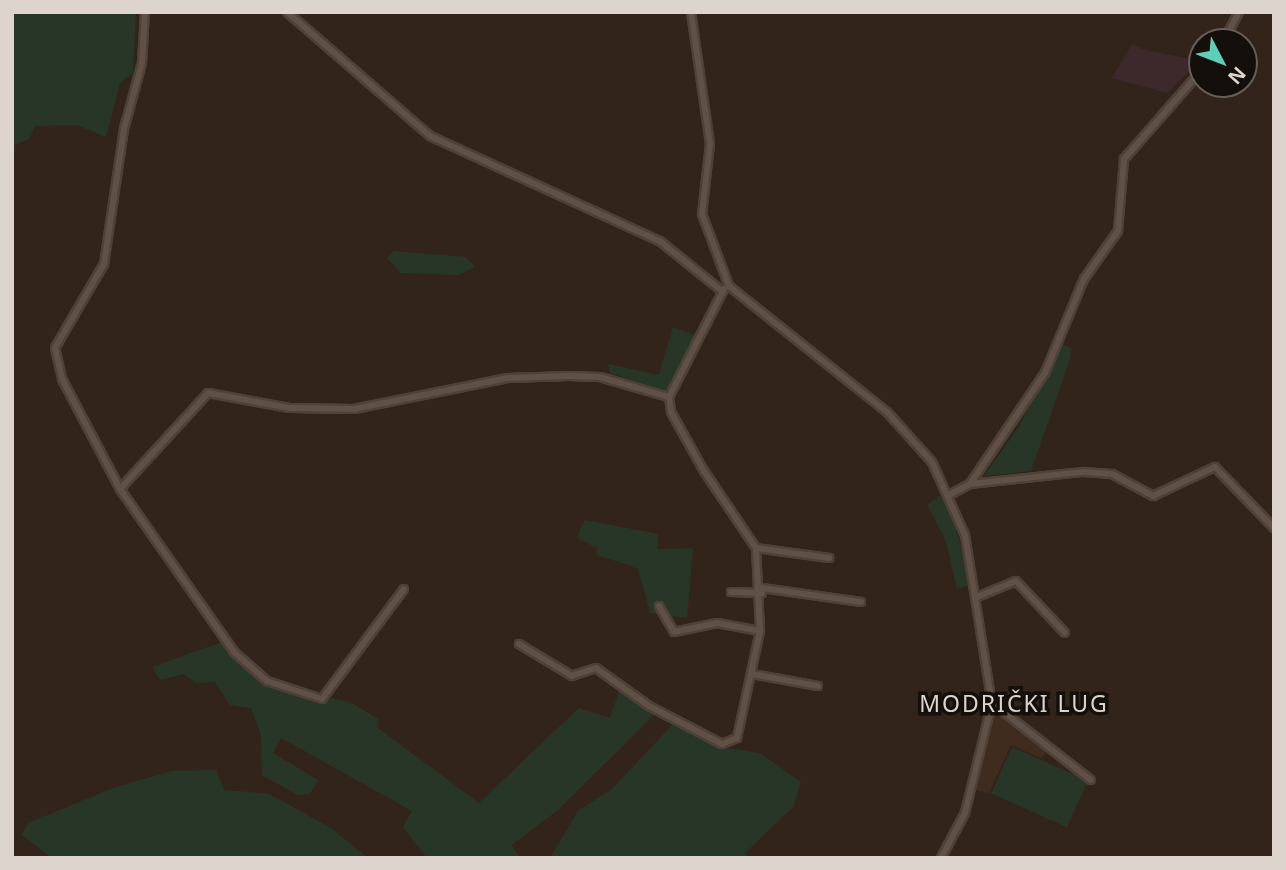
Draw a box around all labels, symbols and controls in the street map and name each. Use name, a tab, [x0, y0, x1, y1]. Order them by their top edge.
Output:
north arrow	[1188, 28, 1258, 98]
text: N	[1222, 61, 1252, 90]
district label: MODRIČKI LUG	[921, 689, 1107, 717]

